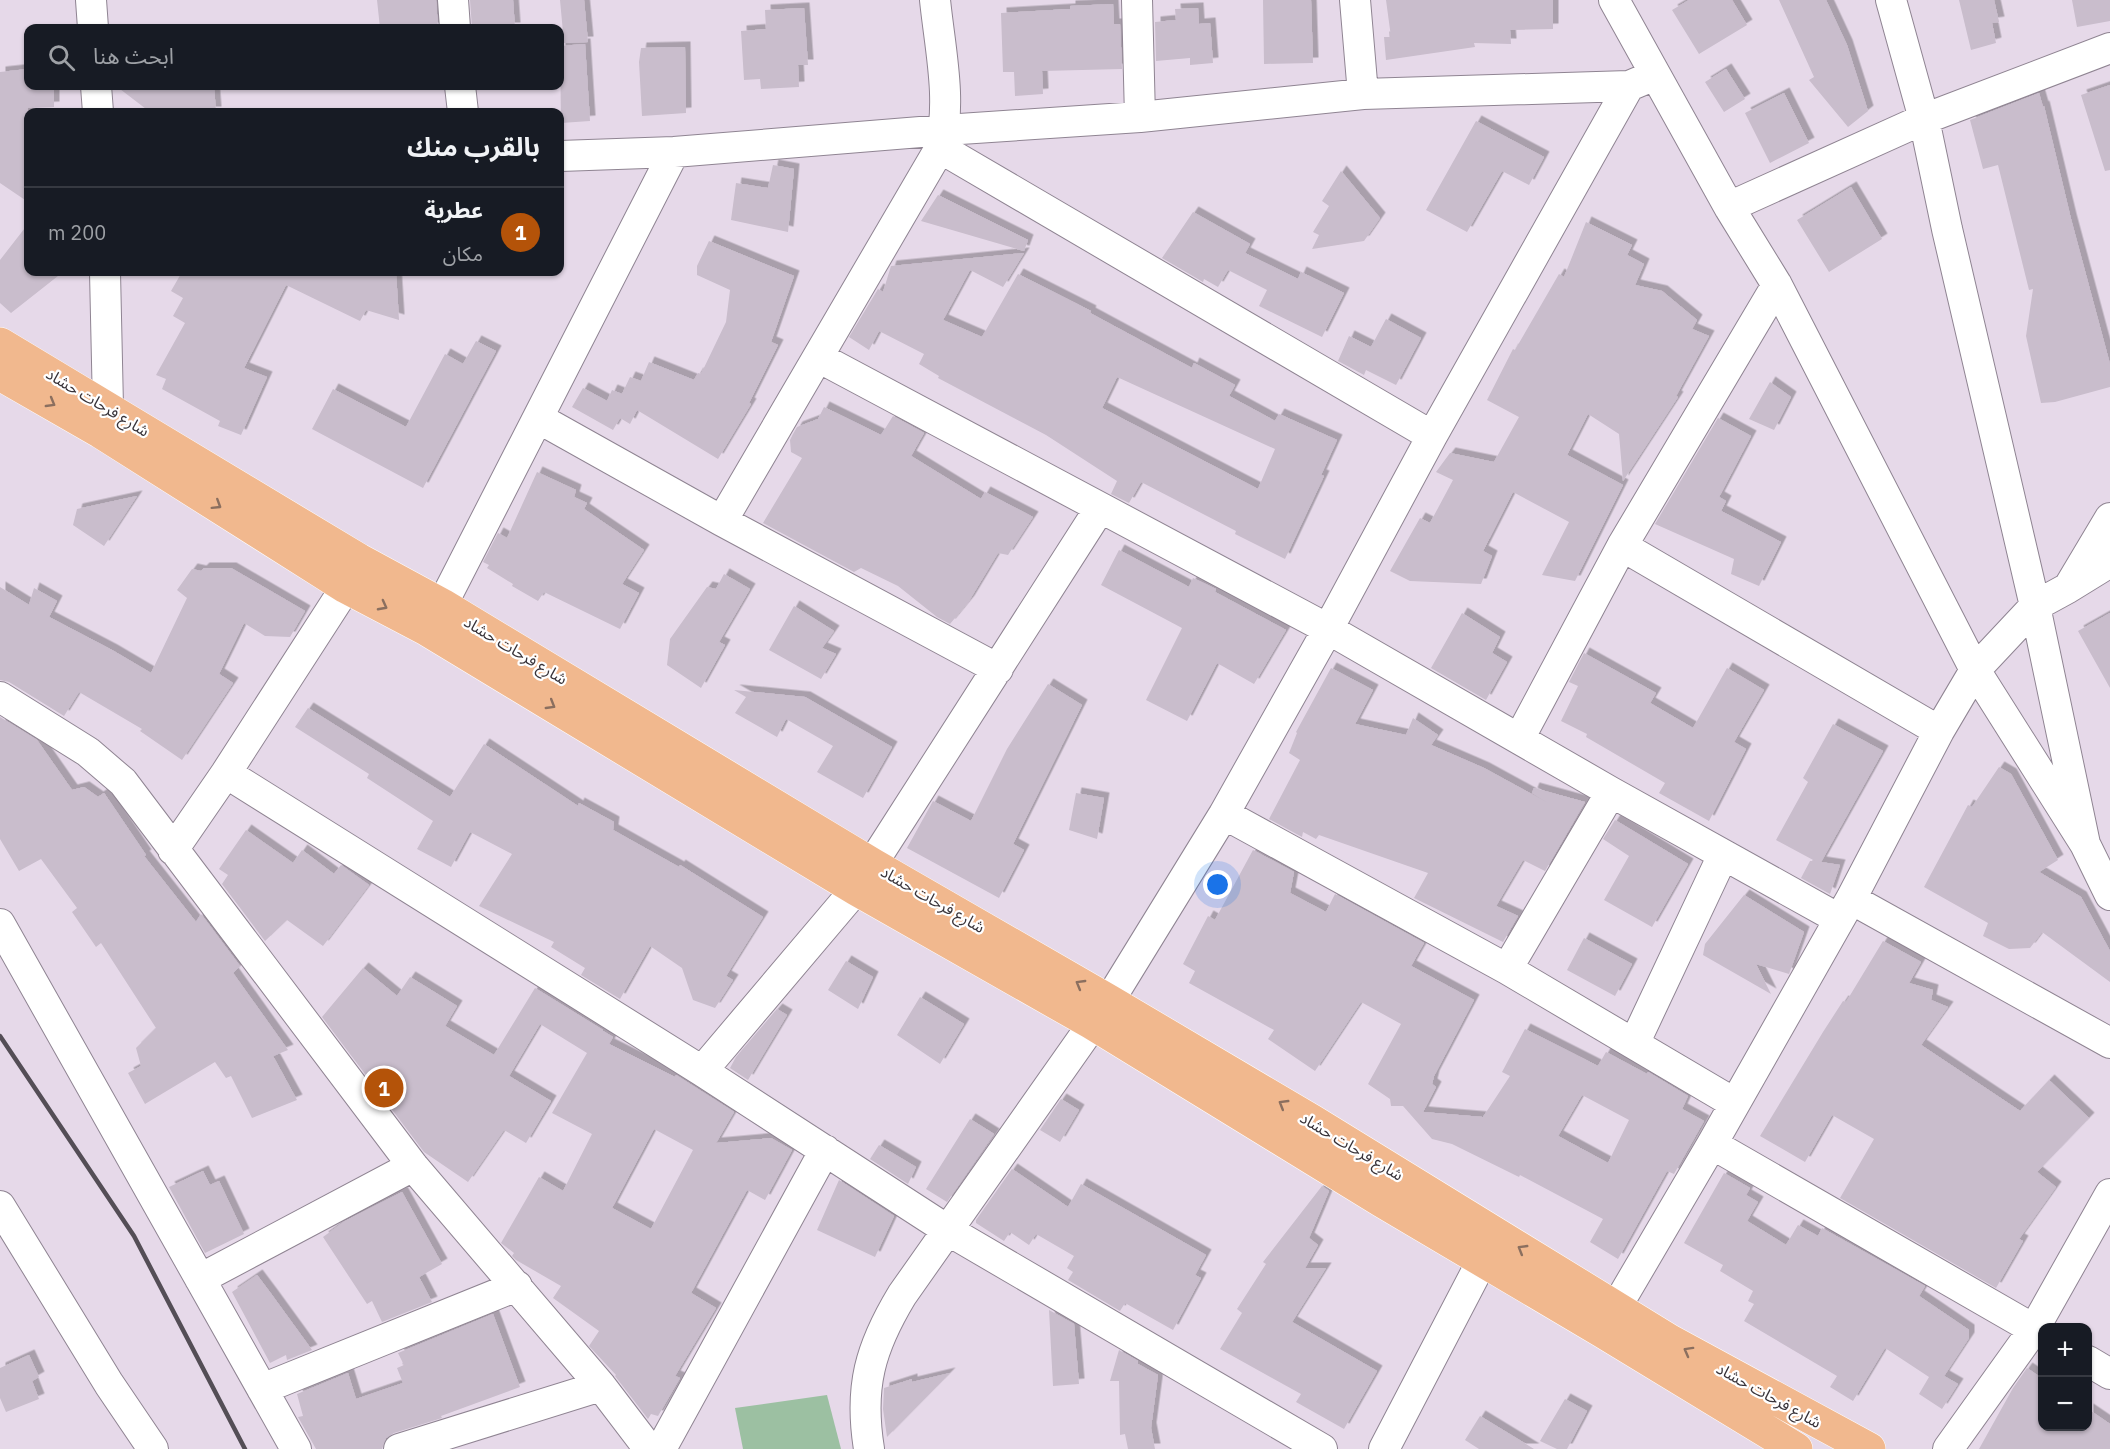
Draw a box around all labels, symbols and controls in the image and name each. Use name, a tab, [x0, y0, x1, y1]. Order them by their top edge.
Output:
search box	[24, 24, 564, 90]
icon: search	[45, 41, 78, 74]
text: ابحث هنا	[93, 41, 174, 70]
text: بالقرب منك	[407, 129, 540, 163]
text: عطرية	[425, 195, 483, 224]
text: 200 m	[48, 219, 106, 246]
text: 1	[515, 219, 527, 246]
text: مكان	[443, 240, 483, 267]
street label: شارع فرحات حشاد	[41, 363, 153, 443]
one-way arrow	[44, 396, 55, 407]
one-way arrow	[211, 498, 221, 510]
one-way arrow	[377, 599, 388, 611]
street label: شارع فرحات حشاد	[459, 611, 571, 691]
one-way arrow	[545, 697, 555, 709]
street label: شارع فرحات حشاد	[876, 861, 989, 939]
your location	[1203, 870, 1232, 899]
one-way arrow	[1075, 979, 1086, 991]
pin: 1	[364, 1066, 404, 1110]
one-way arrow	[1279, 1100, 1289, 1112]
street label: شارع فرحات حشاد	[1295, 1107, 1407, 1187]
one-way arrow	[1518, 1245, 1528, 1257]
map controls	[2038, 1323, 2092, 1431]
button: +	[2038, 1323, 2092, 1377]
one-way arrow	[1684, 1347, 1695, 1358]
street label: شارع فرحات حشاد	[1712, 1358, 1825, 1435]
button: −	[2038, 1377, 2092, 1431]

